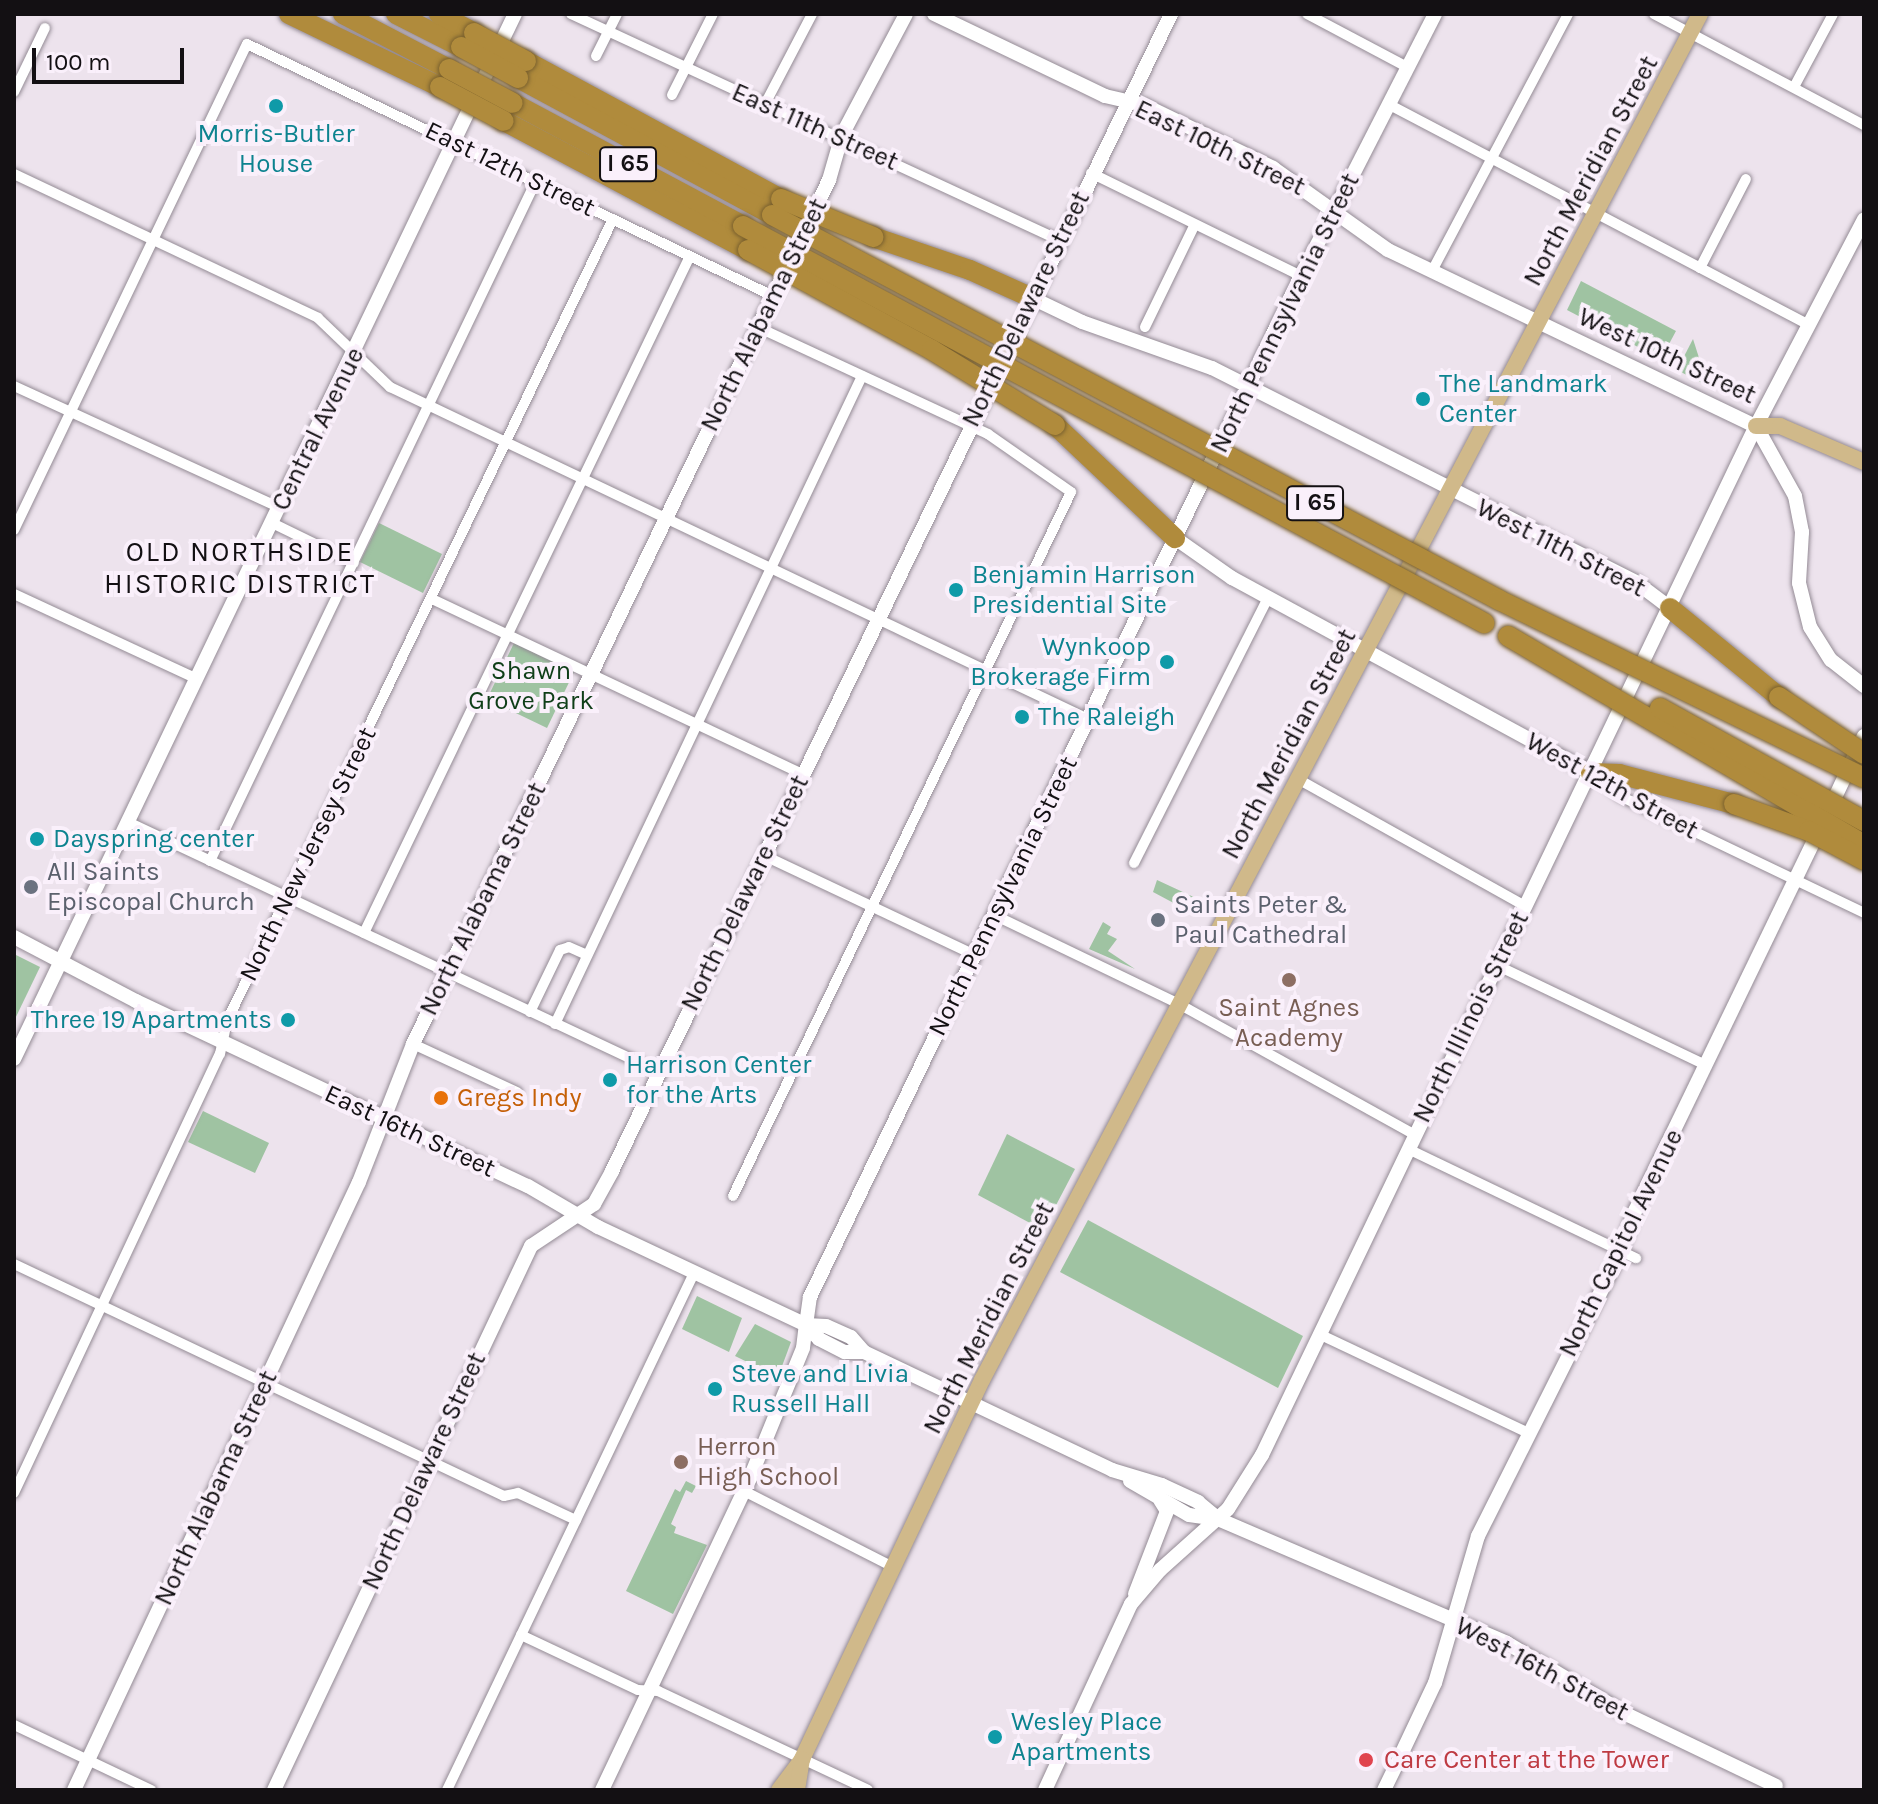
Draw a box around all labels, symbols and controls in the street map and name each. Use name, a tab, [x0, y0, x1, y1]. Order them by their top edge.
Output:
scale bar	[36, 32, 188, 82]
text: 100 m	[46, 48, 111, 76]
street label: North Meridian Street	[1517, 51, 1665, 291]
street label: East 11th Street	[727, 76, 903, 178]
street label: East 10th Street	[1130, 93, 1310, 203]
marker: Morris-Butler House	[267, 97, 285, 115]
street label: East 12th Street	[420, 114, 600, 224]
place label: Morris-Butler House	[197, 118, 355, 180]
road number: I 65	[598, 144, 658, 184]
street label: North Pennsylvania Street	[1204, 168, 1366, 458]
street label: North Delaware Street	[955, 186, 1097, 432]
street label: North Alabama Street	[694, 193, 834, 437]
street label: West 10th Street	[1573, 301, 1761, 411]
street label: Central Avenue	[265, 342, 371, 516]
place label: The Landmark Center	[1439, 368, 1607, 430]
marker: The Landmark Center	[1414, 390, 1432, 408]
road number: I 65	[1285, 483, 1345, 523]
street label: West 11th Street	[1471, 492, 1651, 604]
district label: OLD NORTHSIDE HISTORIC DISTRICT	[104, 535, 376, 601]
place label: Benjamin Harrison Presidential Site	[972, 559, 1195, 620]
marker: Benjamin Harrison Presidential Site	[947, 581, 965, 599]
street label: North Meridian Street	[1215, 624, 1363, 864]
place label: Wynkoop Brokerage Firm	[970, 631, 1151, 692]
marker: Wynkoop Brokerage Firm	[1158, 653, 1176, 671]
park label: Shawn Grove Park	[468, 655, 594, 716]
place label: The Raleigh	[1038, 701, 1175, 733]
marker: The Raleigh	[1013, 708, 1031, 726]
street label: North New Jersey Street	[233, 722, 383, 986]
street label: West 12th Street	[1520, 726, 1704, 846]
street label: North Pennsylvania Street	[922, 751, 1084, 1041]
street label: North Delaware Street	[674, 770, 816, 1016]
street label: North Alabama Street	[413, 777, 553, 1021]
place label: Dayspring center	[53, 823, 254, 855]
marker: Dayspring center	[28, 830, 46, 848]
place label: All Saints Episcopal Church	[47, 856, 255, 918]
marker: All Saints Episcopal Church	[22, 878, 40, 896]
place label: Saints Peter & Paul Cathedral	[1174, 889, 1347, 950]
street label: North Illinois Street	[1406, 906, 1536, 1128]
marker: Saints Peter & Paul Cathedral	[1149, 911, 1167, 929]
marker: Saint Agnes Academy	[1280, 971, 1298, 989]
place label: Saint Agnes Academy	[1218, 992, 1360, 1054]
place label: Three 19 Apartments	[31, 1004, 272, 1036]
marker: Three 19 Apartments	[279, 1011, 297, 1029]
place label: Harrison Center for the Arts	[626, 1049, 811, 1110]
marker: Harrison Center for the Arts	[601, 1071, 619, 1089]
street label: East 16th Street	[320, 1078, 500, 1184]
place label: Gregs Indy	[457, 1082, 581, 1114]
marker: Gregs Indy	[432, 1089, 450, 1107]
street label: North Capitol Avenue	[1552, 1124, 1690, 1362]
street label: North Meridian Street	[917, 1197, 1061, 1439]
street label: North Delaware Street	[355, 1347, 493, 1595]
place label: Steve and Livia Russell Hall	[731, 1358, 909, 1420]
street label: North Alabama Street	[148, 1366, 284, 1610]
marker: Steve and Livia Russell Hall	[706, 1380, 724, 1398]
place label: Herron High School	[697, 1431, 839, 1492]
marker: Herron High School	[672, 1453, 690, 1471]
street label: West 16th Street	[1450, 1610, 1634, 1728]
place label: Wesley Place Apartments	[1011, 1706, 1162, 1768]
marker: Wesley Place Apartments	[986, 1728, 1004, 1746]
place label: Care Center at the Tower	[1384, 1744, 1669, 1776]
marker: Care Center at the Tower	[1355, 1749, 1377, 1771]

